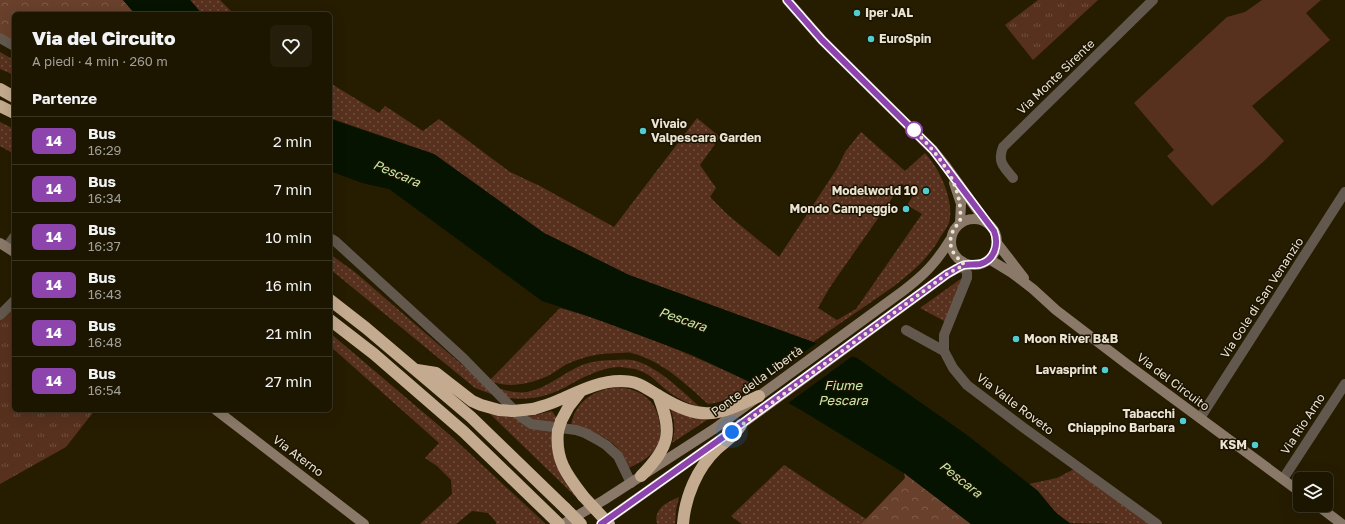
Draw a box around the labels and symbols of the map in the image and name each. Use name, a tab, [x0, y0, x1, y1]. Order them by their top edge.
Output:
place label: Iper JAL	[865, 5, 913, 20]
marker: Iper JAL	[852, 8, 862, 18]
place label: EuroSpin	[879, 31, 931, 46]
marker: EuroSpin	[866, 34, 876, 44]
street label: Via Monte Sirente	[1014, 36, 1098, 117]
place label: Vivaio Valpescara Garden	[651, 116, 761, 145]
unlabelled marker	[905, 121, 923, 139]
marker: Vivaio Valpescara Garden	[638, 126, 648, 136]
water label: Pescara	[371, 156, 424, 190]
place label: Modelworld 10	[832, 183, 918, 198]
marker: Modelworld 10	[921, 186, 931, 196]
place label: Mondo Campeggio	[790, 201, 898, 216]
marker: Mondo Campeggio	[901, 204, 911, 214]
street label: Via Gole di San Venanzio	[1217, 234, 1306, 361]
water label: Pescara	[657, 303, 710, 335]
place label: Moon River B&B	[1024, 331, 1119, 346]
marker: Moon River B&B	[1011, 334, 1021, 344]
street label: Ponte della Libertà	[708, 342, 805, 419]
street label: Via del Circuito	[1134, 349, 1213, 414]
place label: Lavasprint	[1035, 362, 1097, 377]
marker: Lavasprint	[1100, 365, 1110, 375]
street label: Via Valle Roveto	[974, 370, 1057, 438]
water label: Fiume Pescara	[818, 377, 868, 408]
street label: Via Rio Arno	[1277, 390, 1328, 457]
place label: Tabacchi Chiappino Barbara	[1068, 406, 1175, 435]
marker: Tabacchi Chiappino Barbara	[1178, 416, 1188, 426]
your location	[722, 422, 742, 442]
street label: Via Aterno	[270, 432, 327, 480]
place label: KSM	[1220, 437, 1247, 452]
marker: KSM	[1250, 440, 1260, 450]
water label: Pescara	[937, 457, 986, 501]

